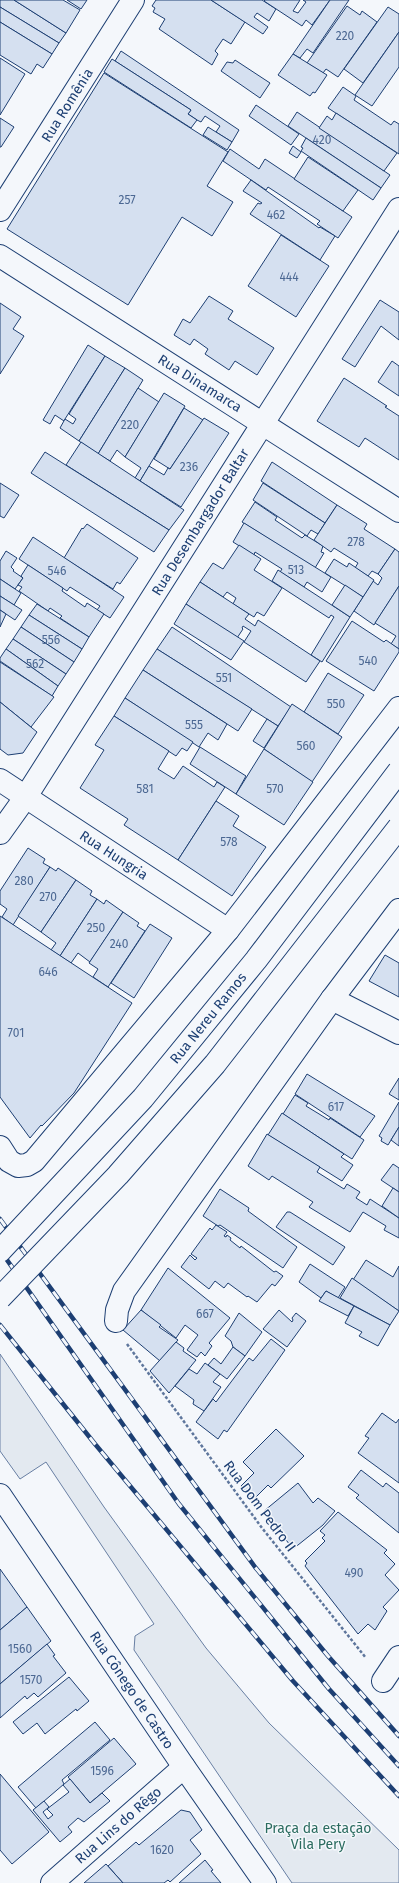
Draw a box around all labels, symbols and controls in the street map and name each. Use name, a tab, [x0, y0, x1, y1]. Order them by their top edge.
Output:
house number: 220	[336, 29, 355, 43]
street label: Rua Romênia	[38, 65, 97, 145]
house number: 420	[313, 133, 332, 147]
house number: 257	[119, 193, 136, 207]
house number: 462	[267, 208, 285, 222]
house number: 444	[279, 270, 299, 284]
street label: Rua Dinamarca	[155, 351, 245, 416]
house number: 220	[121, 418, 140, 432]
street label: Rua Desembargador Baltar	[148, 445, 253, 599]
house number: 236	[180, 460, 198, 474]
house number: 278	[347, 535, 365, 549]
house number: 513	[288, 563, 304, 577]
house number: 546	[48, 564, 66, 578]
house number: 556	[42, 633, 60, 647]
house number: 540	[358, 654, 378, 668]
house number: 562	[26, 657, 44, 671]
house number: 551	[216, 671, 232, 685]
house number: 550	[327, 697, 346, 711]
house number: 555	[185, 718, 203, 732]
house number: 560	[296, 739, 316, 753]
house number: 581	[136, 782, 154, 796]
house number: 570	[266, 782, 284, 796]
street label: Rua Hungria	[76, 827, 151, 884]
house number: 578	[220, 835, 238, 849]
house number: 280	[14, 874, 34, 888]
house number: 270	[39, 890, 57, 904]
house number: 250	[87, 921, 106, 935]
house number: 240	[110, 937, 129, 951]
house number: 646	[38, 965, 58, 979]
street label: Rua Nereu Ramos	[166, 969, 251, 1067]
house number: 701	[8, 1026, 24, 1040]
house number: 617	[328, 1100, 344, 1114]
house number: 667	[196, 1307, 214, 1321]
street label: Rua Dom Pedro II	[220, 1457, 299, 1555]
house number: 490	[344, 1566, 364, 1580]
street label: Rua Cônego de Castro	[86, 1628, 177, 1752]
house number: 1560	[8, 1642, 32, 1656]
house number: 1570	[20, 1673, 43, 1687]
house number: 1596	[90, 1764, 114, 1778]
street label: Rua Lins do Rêgo	[72, 1783, 165, 1867]
park label: Praça da estação Vila Pery	[264, 1820, 372, 1853]
house number: 1620	[150, 1843, 174, 1857]

